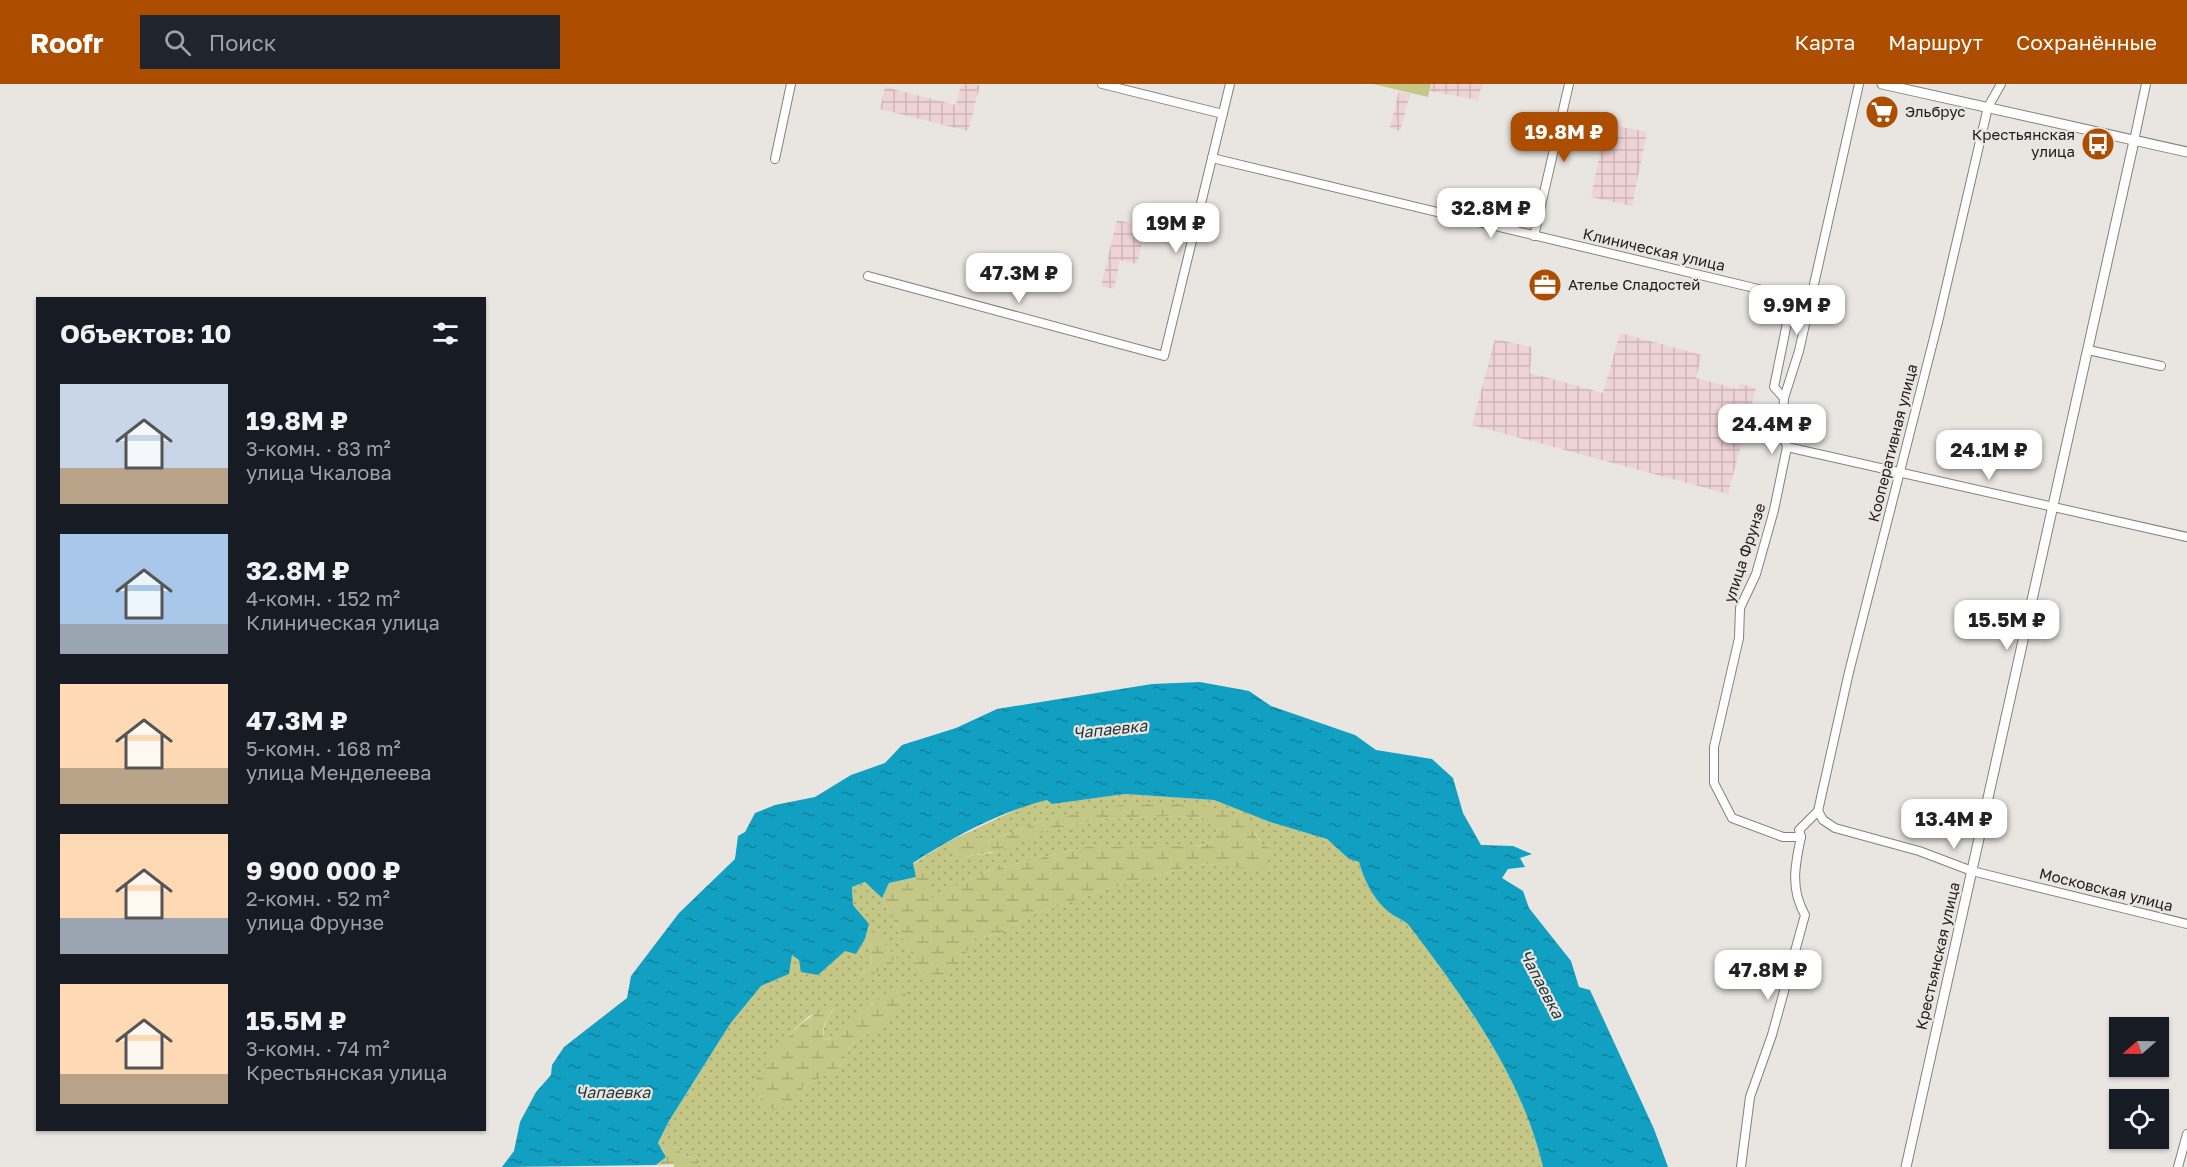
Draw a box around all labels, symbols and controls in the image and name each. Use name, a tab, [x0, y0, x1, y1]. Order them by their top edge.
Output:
search box	[140, 15, 560, 69]
text: Roofr	[30, 26, 104, 59]
icon: search	[161, 26, 194, 59]
text: Поиск	[209, 29, 276, 56]
text: Карта	[1794, 29, 1855, 55]
text: Маршрут	[1888, 29, 1983, 55]
text: Сохранённые	[2016, 29, 2157, 55]
supermarket icon: Эльбрус	[1864, 94, 1900, 130]
place label: Эльбрус	[1905, 102, 1966, 120]
pin: 19.8M ₽	[1509, 112, 1619, 163]
text: 19.8M ₽	[1525, 119, 1603, 143]
place label: Крестьянская улица	[1972, 125, 2075, 160]
bus stop icon: Крестьянская улица	[2080, 126, 2116, 162]
pin: 32.8M ₽	[1436, 188, 1546, 239]
text: 32.8M ₽	[1451, 195, 1531, 219]
pin: 19M ₽	[1134, 203, 1218, 254]
text: 19M ₽	[1146, 210, 1206, 234]
street label: Клиническая улица	[1581, 224, 1727, 274]
pin: 47.3M ₽	[964, 253, 1074, 304]
text: 47.3M ₽	[980, 260, 1058, 284]
office icon: Ателье Сладостей	[1527, 267, 1563, 303]
place label: Ателье Сладостей	[1568, 275, 1700, 293]
pin: 9.9M ₽	[1748, 285, 1846, 336]
text: 9.9M ₽	[1763, 292, 1831, 316]
icon: filters	[429, 317, 462, 350]
text: Объектов: 10	[60, 318, 231, 349]
street label: Кооперативная улица	[1864, 362, 1920, 524]
pin: 24.4M ₽	[1717, 404, 1827, 455]
text: 19.8M ₽	[246, 405, 348, 436]
icon: home	[108, 408, 180, 480]
text: 24.4M ₽	[1732, 411, 1812, 435]
pin: 24.1M ₽	[1934, 430, 2044, 481]
text: 3-комн. · 83 m²	[246, 436, 391, 460]
text: 24.1M ₽	[1950, 437, 2028, 461]
text: улица Чкалова	[246, 460, 392, 484]
street label: улица Фрунзе	[1719, 500, 1769, 605]
text: 32.8M ₽	[246, 555, 350, 586]
icon: home	[108, 558, 180, 630]
text: 4-комн. · 152 m²	[246, 586, 400, 610]
pin: 15.5M ₽	[1952, 600, 2062, 651]
text: 15.5M ₽	[1968, 607, 2046, 631]
text: Клиническая улица	[246, 610, 440, 634]
text: 47.3M ₽	[246, 705, 348, 736]
icon: home	[108, 708, 180, 780]
water label: Чапаевка	[1072, 715, 1149, 743]
text: 5-комн. · 168 m²	[246, 736, 401, 760]
text: улица Менделеева	[246, 760, 432, 784]
pin: 13.4M ₽	[1899, 799, 2009, 850]
text: 13.4M ₽	[1915, 806, 1993, 830]
text: 9 900 000 ₽	[246, 855, 401, 886]
icon: home	[108, 858, 180, 930]
street label: Московская улица	[2037, 864, 2175, 914]
street label: Крестьянская улица	[1911, 880, 1963, 1031]
text: 2-комн. · 52 m²	[246, 886, 390, 910]
text: улица Фрунзе	[246, 910, 384, 934]
water label: Чапаевка	[1516, 946, 1569, 1023]
pin: 47.8M ₽	[1713, 950, 1823, 1001]
text: 47.8M ₽	[1729, 957, 1807, 981]
text: 15.5M ₽	[246, 1005, 347, 1036]
icon: home	[108, 1008, 180, 1080]
north arrow	[2109, 1017, 2169, 1077]
map controls	[2109, 1017, 2169, 1149]
text: 3-комн. · 74 m²	[246, 1036, 390, 1060]
text: Крестьянская улица	[246, 1060, 447, 1084]
water label: Чапаевка	[576, 1082, 651, 1102]
button: locate	[2109, 1089, 2169, 1149]

